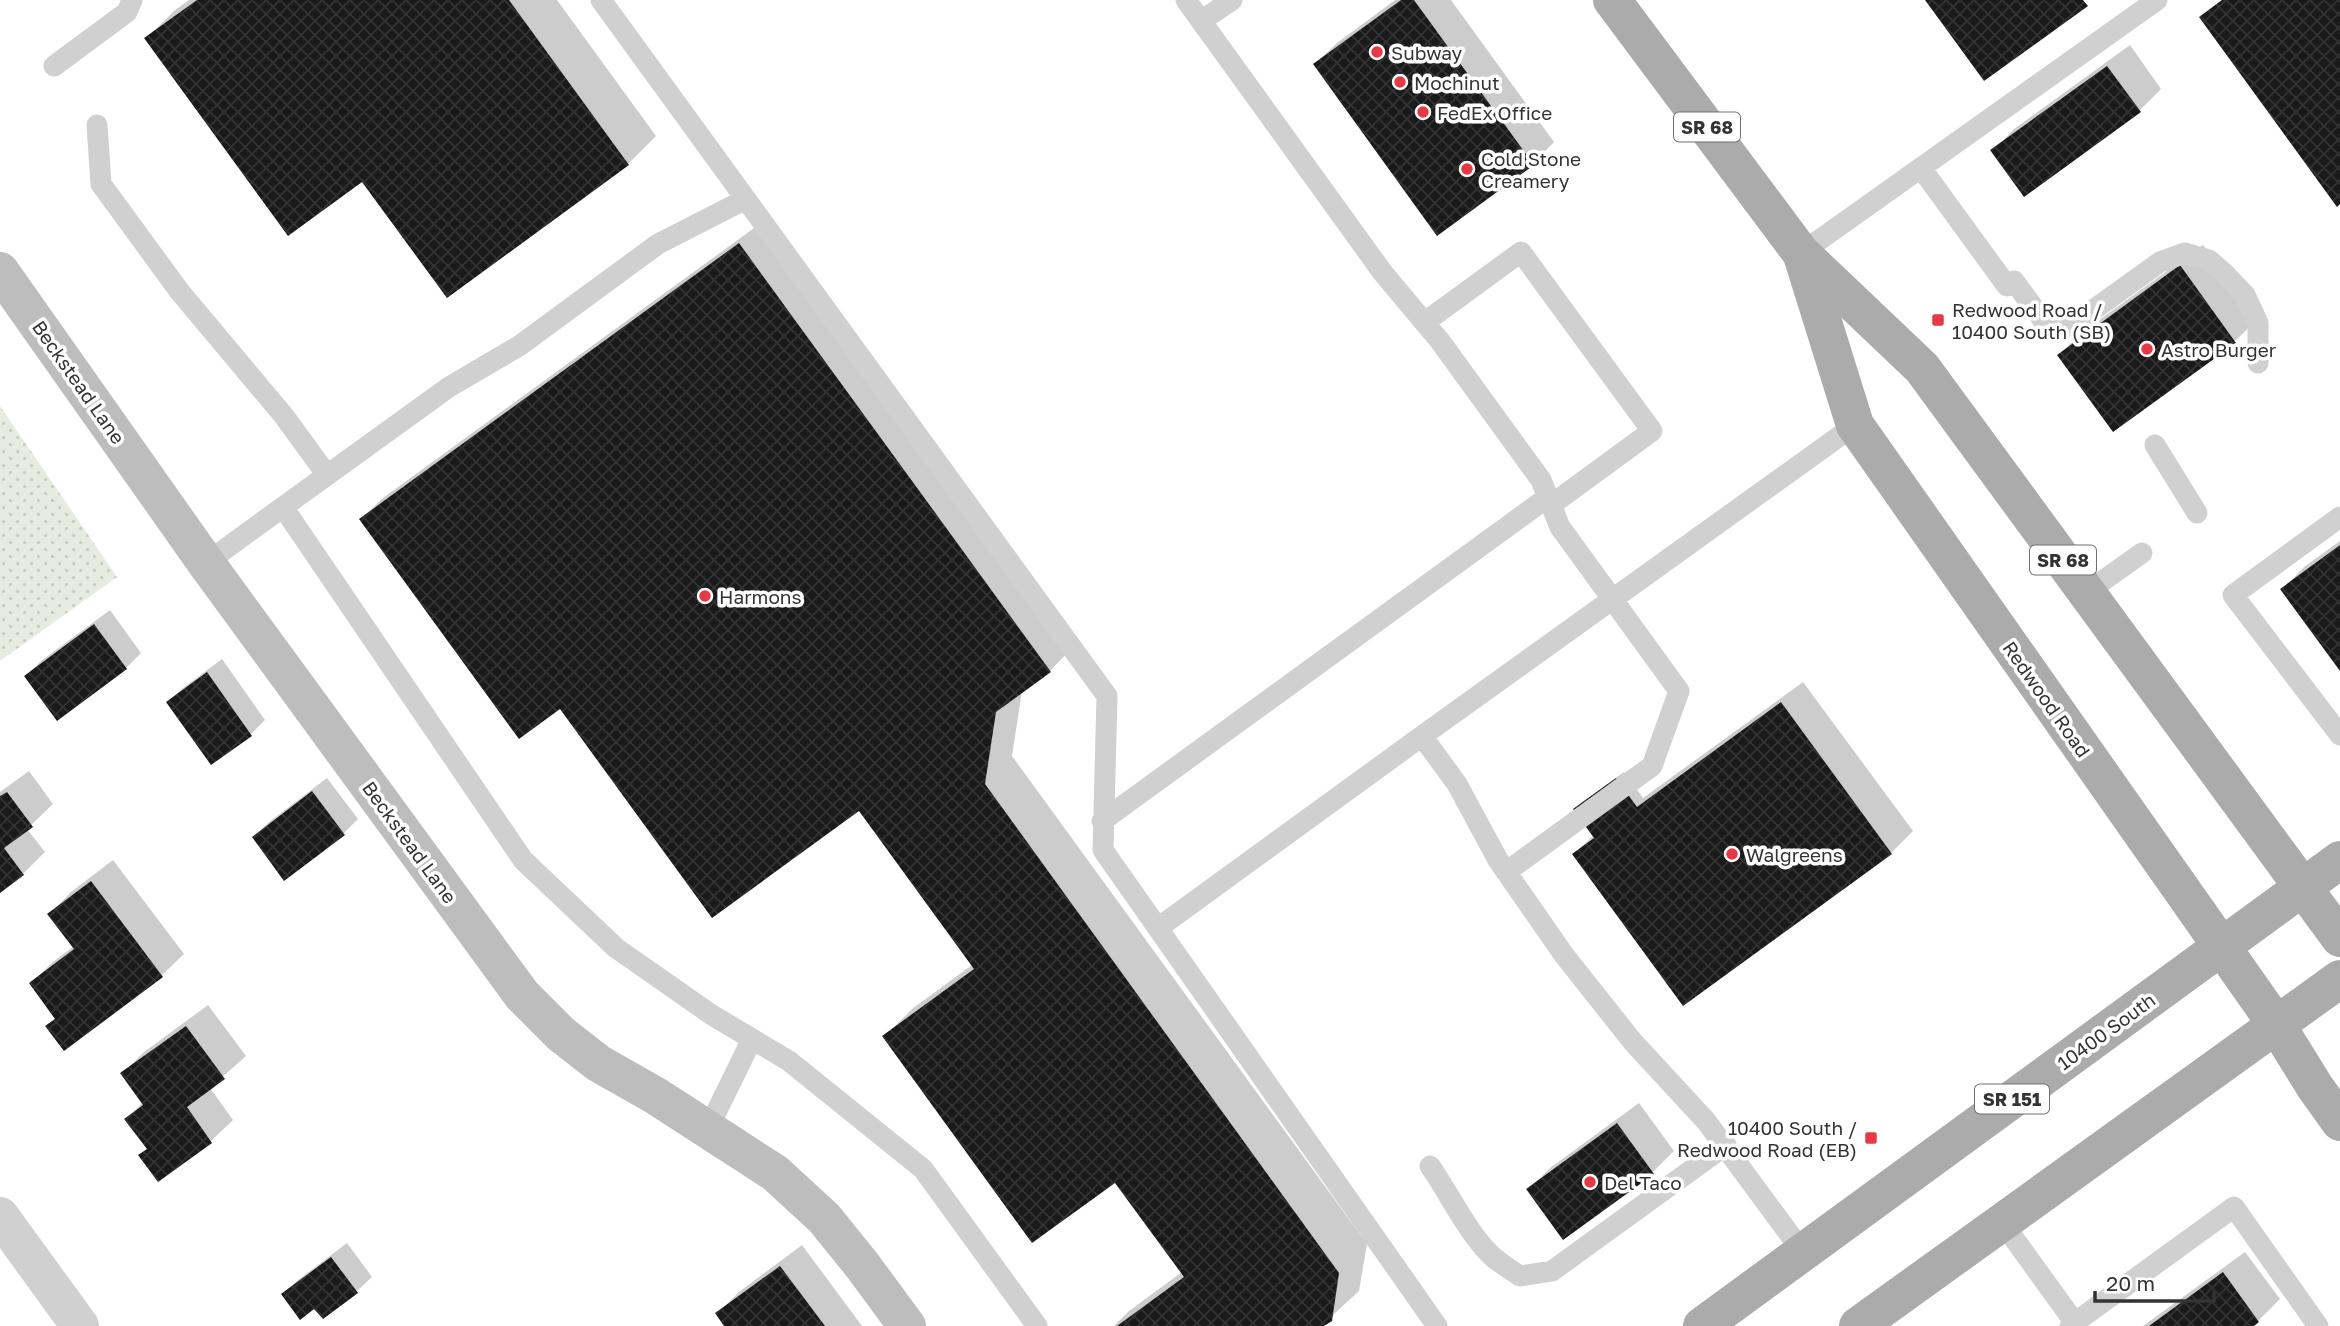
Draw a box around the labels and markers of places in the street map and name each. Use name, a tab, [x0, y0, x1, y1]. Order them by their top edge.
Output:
place label: Subway	[1391, 41, 1463, 64]
marker: Subway	[1369, 44, 1385, 60]
place label: Mochinut	[1414, 71, 1500, 94]
marker: Mochinut	[1392, 74, 1408, 90]
place label: FedEx Office	[1437, 101, 1552, 124]
marker: FedEx Office	[1415, 104, 1431, 120]
place label: Cold Stone Creamery	[1481, 147, 1581, 192]
marker: Cold Stone Creamery	[1459, 161, 1475, 177]
place label: Redwood Road / 10400 South (SB)	[1952, 298, 2111, 343]
marker: Redwood Road / 10400 South (SB)	[1930, 312, 1946, 328]
place label: Astro Burger	[2161, 338, 2277, 361]
marker: Astro Burger	[2139, 341, 2155, 357]
place label: Harmons	[719, 585, 802, 608]
marker: Harmons	[697, 588, 713, 604]
place label: Walgreens	[1746, 843, 1843, 866]
marker: Walgreens	[1724, 846, 1740, 862]
place label: 10400 South / Redwood Road (EB)	[1677, 1116, 1857, 1161]
marker: 10400 South / Redwood Road (EB)	[1863, 1130, 1879, 1146]
place label: Del Taco	[1604, 1171, 1682, 1194]
marker: Del Taco	[1582, 1174, 1598, 1190]

